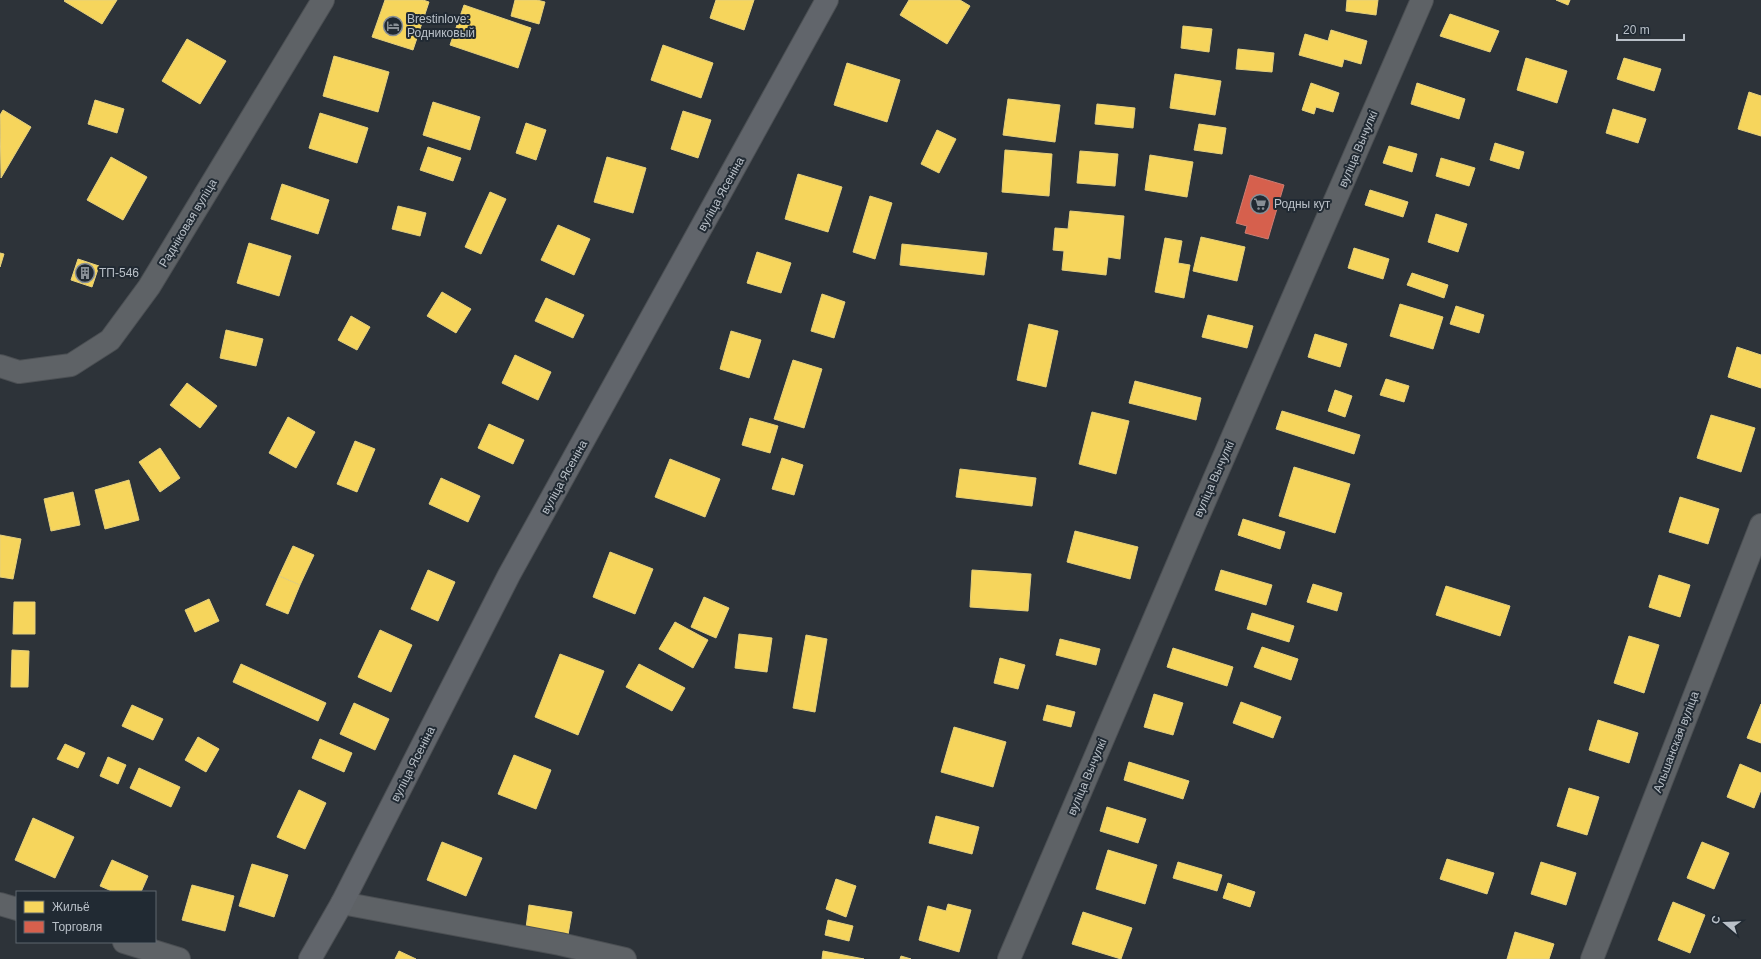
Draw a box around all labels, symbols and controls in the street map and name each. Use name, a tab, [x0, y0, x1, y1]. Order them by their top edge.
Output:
place label: Brestinlove: Родниковый	[407, 12, 475, 40]
hotel icon: Brestinlove: Родниковый	[382, 15, 404, 37]
scale bar	[1617, 16, 1684, 42]
text: 20 m	[1623, 23, 1650, 37]
street label: вуліца Вычулкі	[1336, 109, 1380, 189]
street label: вуліца Ясеніна	[695, 154, 747, 233]
street label: Радніковая вуліца	[156, 176, 220, 270]
supermarket icon: Родны кут	[1249, 193, 1271, 215]
place label: Родны кут	[1274, 197, 1331, 211]
building icon: ТП-546	[74, 262, 96, 284]
place label: ТП-546	[99, 266, 139, 280]
street label: вуліца Ясеніна	[538, 437, 590, 516]
street label: вуліца Вычулкі	[1191, 439, 1237, 519]
street label: Альшанская вуліца	[1650, 689, 1702, 795]
street label: вуліца Ясеніна	[388, 724, 438, 804]
street label: вуліца Вычулкі	[1065, 737, 1109, 817]
legend	[16, 891, 156, 943]
text: Жильё	[52, 900, 90, 914]
north arrow	[1705, 903, 1745, 943]
text: С	[1709, 914, 1723, 925]
text: Торговля	[52, 920, 102, 934]

